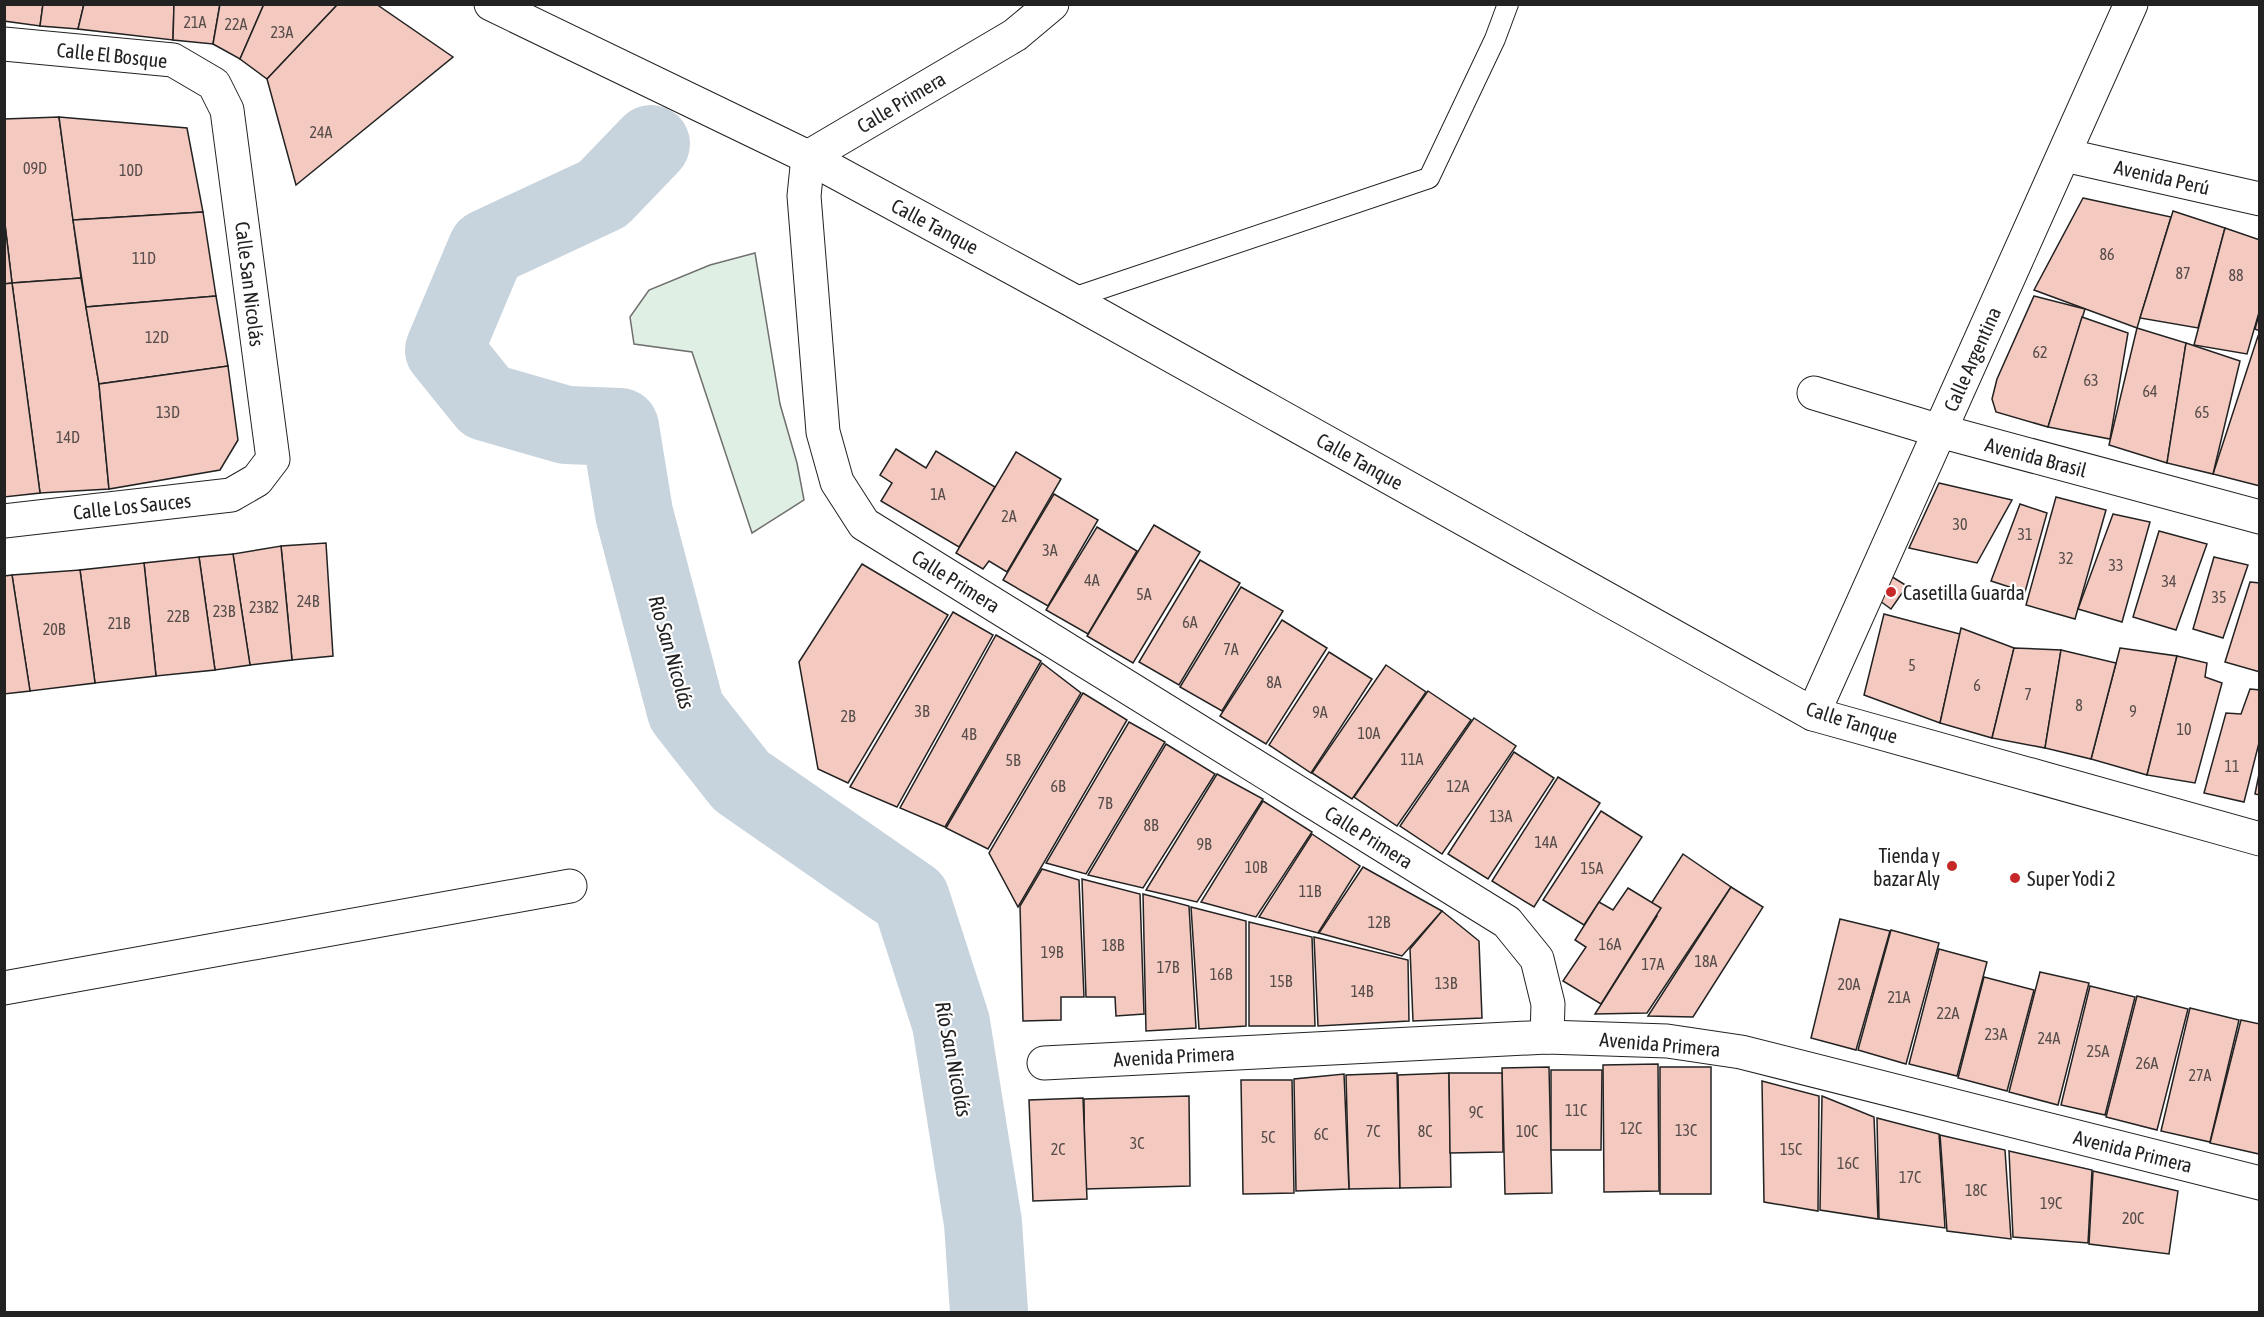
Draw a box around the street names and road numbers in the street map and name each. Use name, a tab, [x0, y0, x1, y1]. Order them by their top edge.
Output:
street label: Calle El Bosque	[55, 38, 169, 72]
street label: Calle Primera	[853, 67, 949, 137]
street label: Avenida Perú	[2112, 155, 2212, 199]
street label: Calle Tanque	[888, 194, 982, 258]
street label: Calle San Nicolás	[231, 220, 269, 348]
street label: Calle Argentina	[1939, 303, 2005, 415]
street label: Calle Tanque	[1313, 428, 1407, 494]
street label: Avenida Brasil	[1983, 432, 2090, 482]
street label: Calle Los Sauces	[72, 488, 192, 524]
street label: Calle Primera	[908, 545, 1004, 617]
street label: Calle Tanque	[1803, 696, 1901, 748]
street label: Calle Primera	[1321, 801, 1417, 873]
street label: Avenida Primera	[1599, 1027, 1721, 1061]
street label: Avenida Primera	[1113, 1041, 1235, 1071]
street label: Avenida Primera	[2071, 1125, 2195, 1177]

